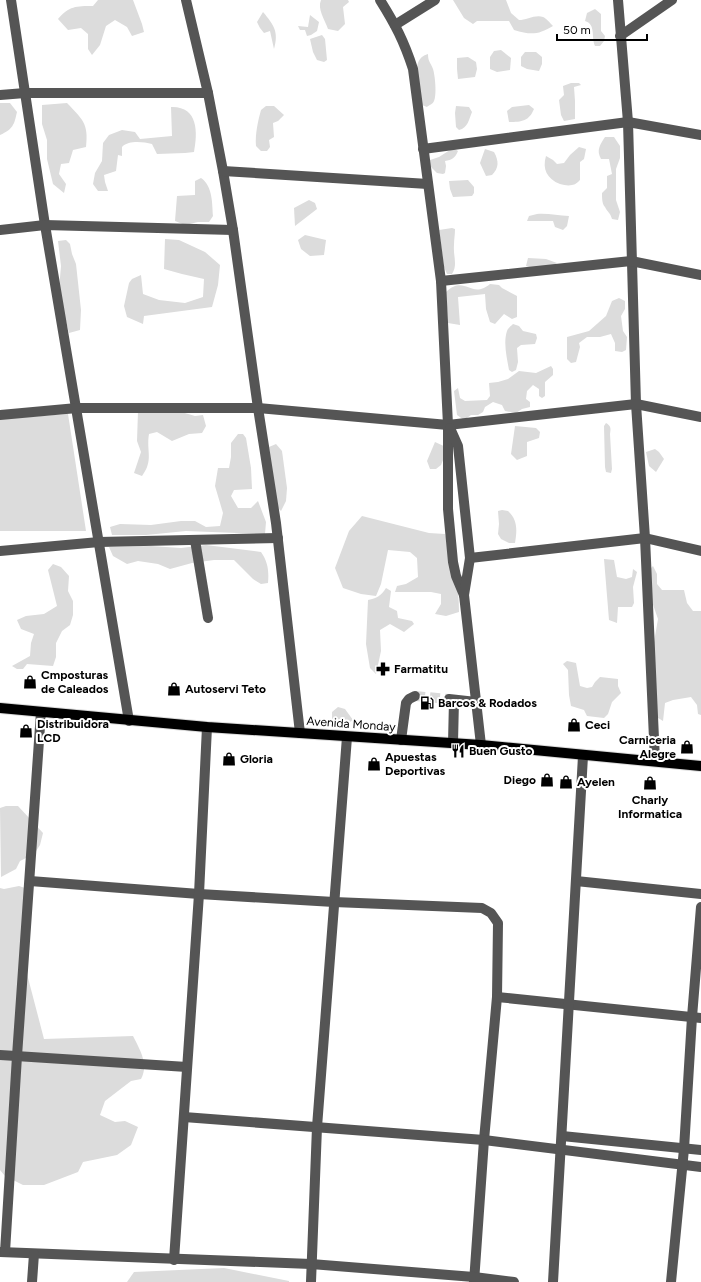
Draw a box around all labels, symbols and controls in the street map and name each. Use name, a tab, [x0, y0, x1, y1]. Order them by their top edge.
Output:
scale bar	[557, 16, 647, 42]
text: 50 m	[563, 23, 591, 37]
pharmacy icon: Farmatitu	[375, 661, 391, 677]
place label: Farmatitu	[394, 662, 448, 676]
place label: Cmposturas de Caleados	[41, 668, 109, 696]
shop icon: Cmposturas de Caleados	[22, 674, 38, 690]
shop icon: Autoservi Teto	[166, 681, 182, 697]
place label: Autoservi Teto	[185, 682, 266, 696]
fuel station icon: Barcos & Rodados	[419, 695, 435, 711]
place label: Barcos & Rodados	[438, 696, 537, 710]
street label: Avenida Monday	[306, 714, 397, 734]
place label: Distribuidora LCD	[37, 717, 109, 745]
shop icon: Ceci	[566, 717, 582, 733]
place label: Ceci	[585, 718, 610, 732]
shop icon: Distribuidora LCD	[18, 723, 34, 739]
place label: Carniceria Alegre	[619, 733, 676, 761]
shop icon: Carniceria Alegre	[679, 739, 695, 755]
restaurant icon: Buen Gusto	[450, 743, 466, 759]
place label: Buen Gusto	[469, 744, 533, 758]
place label: Apuestas Deportivas	[385, 750, 446, 778]
shop icon: Gloria	[221, 751, 237, 767]
place label: Gloria	[240, 752, 273, 766]
shop icon: Apuestas Deportivas	[366, 756, 382, 772]
shop icon: Diego	[539, 772, 555, 788]
place label: Diego	[504, 773, 536, 787]
shop icon: Ayelen	[558, 774, 574, 790]
place label: Ayelen	[577, 775, 615, 789]
shop icon: Charly Informatica	[642, 775, 658, 791]
place label: Charly Informatica	[618, 793, 682, 821]

